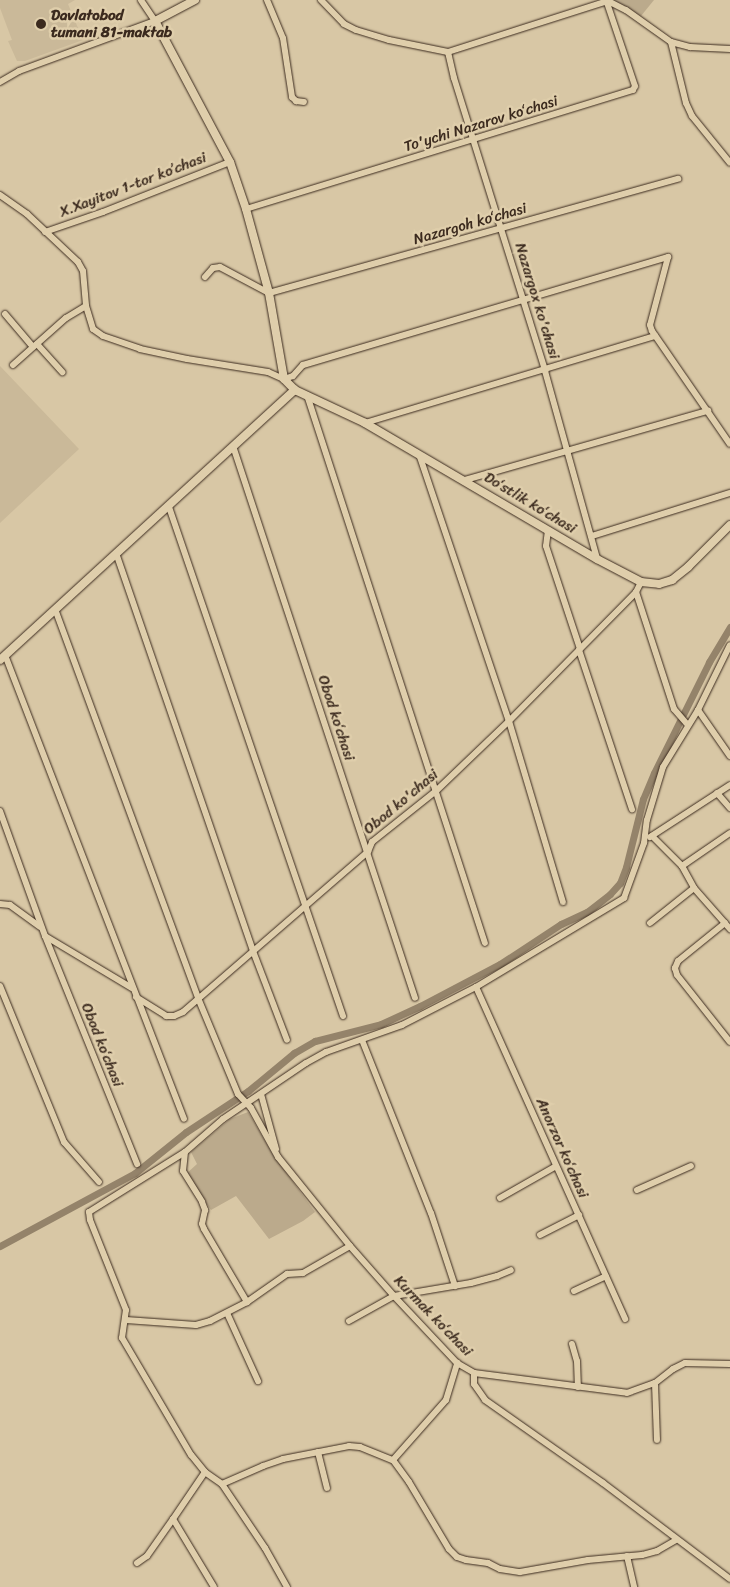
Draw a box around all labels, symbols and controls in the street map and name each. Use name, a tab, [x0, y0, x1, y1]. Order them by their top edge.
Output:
place label: Davlatobod tumani 81-maktab	[51, 6, 172, 41]
marker: Davlatobod tumani 81-maktab	[35, 18, 47, 30]
street label: To'ychi Nazarov koʻchasi	[402, 92, 560, 156]
street label: X.Xayitov 1-tor koʼchasi	[57, 149, 209, 221]
street label: Nazargoh koʻchasi	[411, 199, 529, 249]
street label: Nazargox ko'chasi	[511, 241, 563, 361]
street label: Doʻstlik koʻchasi	[481, 468, 579, 538]
street label: Obod koʻchasi	[314, 673, 358, 763]
street label: Obod ko'chasi	[360, 765, 442, 839]
street label: Obod koʻchasi	[77, 1000, 127, 1090]
street label: Anorzor koʻchasi	[532, 1095, 592, 1201]
street label: Kurmak koʻchasi	[390, 1272, 476, 1360]

